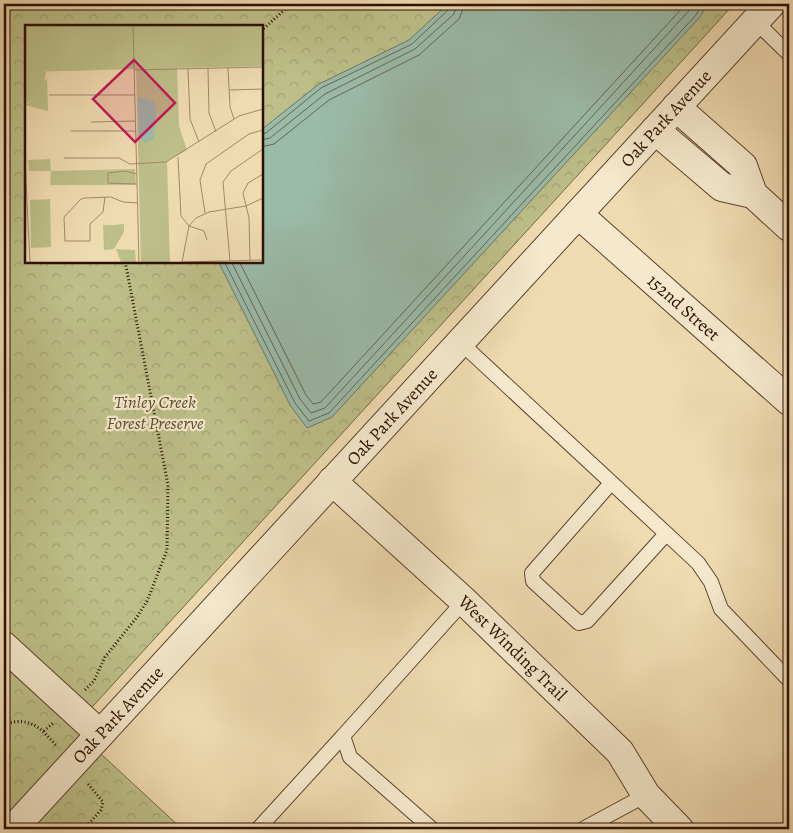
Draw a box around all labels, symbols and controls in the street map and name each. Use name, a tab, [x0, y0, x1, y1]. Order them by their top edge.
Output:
inset map	[25, 25, 262, 262]
street label: Oak Park Avenue	[615, 64, 717, 172]
street label: 152nd Street	[642, 269, 725, 346]
street label: Oak Park Avenue	[341, 363, 443, 471]
park label: Tinley Creek Forest Preserve	[107, 390, 204, 435]
street label: West Winding Trail	[452, 589, 573, 707]
street label: Oak Park Avenue	[67, 661, 169, 769]

